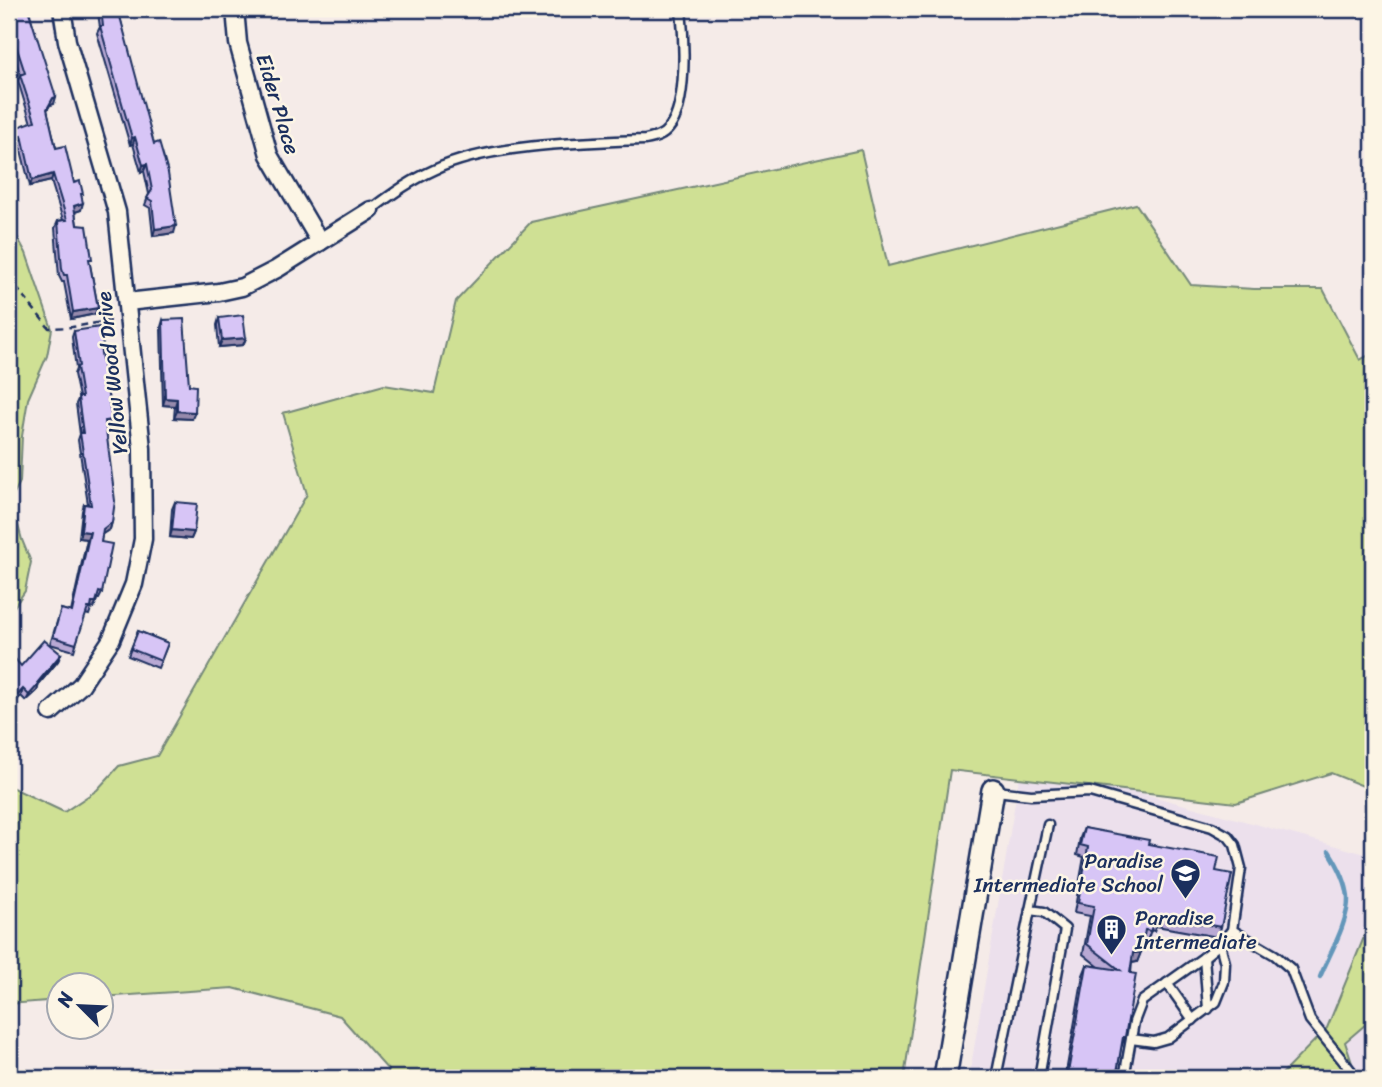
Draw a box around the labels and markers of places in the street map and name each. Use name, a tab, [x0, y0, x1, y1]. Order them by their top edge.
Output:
place label: Paradise Intermediate School	[973, 842, 1164, 904]
school or university icon: Paradise Intermediate School	[1169, 856, 1203, 900]
place label: Paradise Intermediate	[1134, 899, 1257, 961]
building icon: Paradise Intermediate	[1095, 913, 1129, 957]

